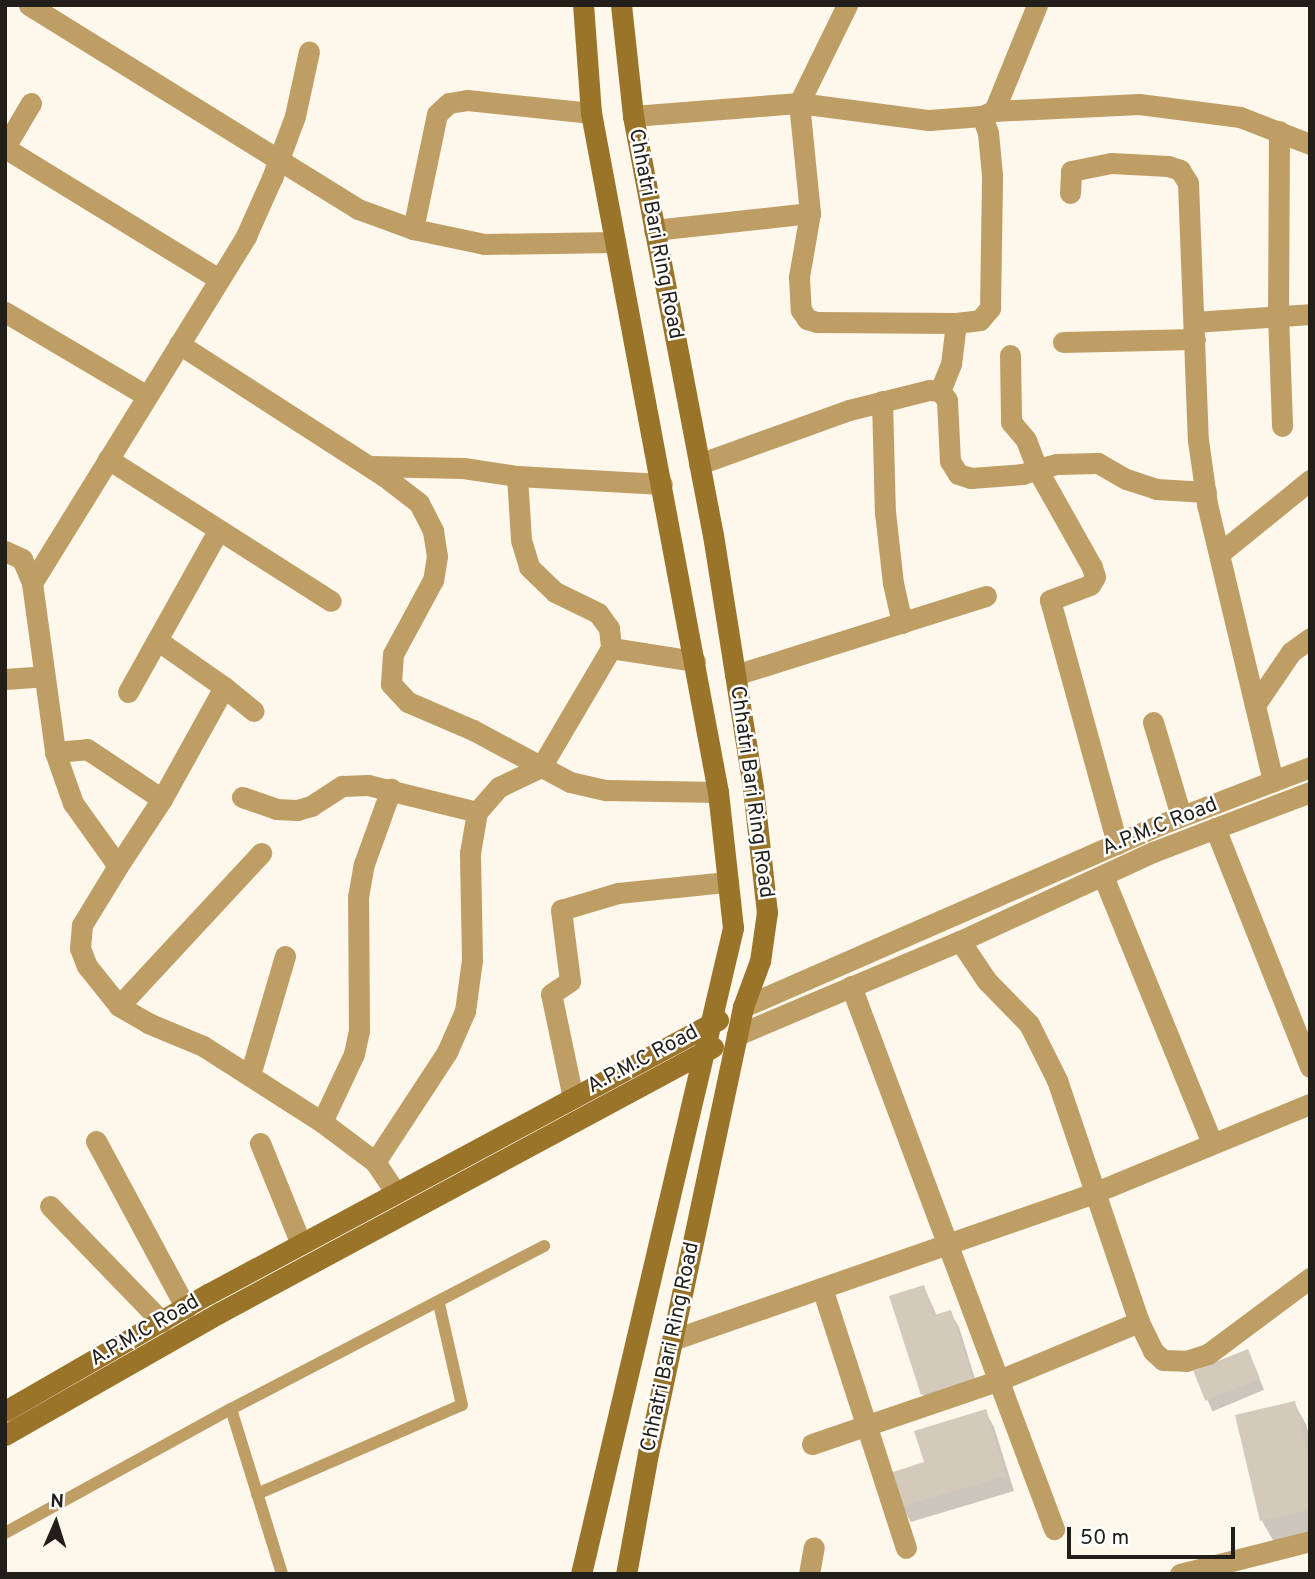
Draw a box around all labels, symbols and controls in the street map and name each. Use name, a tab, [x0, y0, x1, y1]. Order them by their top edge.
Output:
street label: Chhatri Bari Ring Road	[622, 127, 688, 341]
street label: Chhatri Bari Ring Road	[724, 684, 778, 900]
street label: A.P.M.C Road	[1099, 792, 1221, 862]
street label: A.P.M.C Road	[583, 1020, 703, 1100]
street label: Chhatri Bari Ring Road	[636, 1240, 706, 1454]
street label: A.P.M.C Road	[86, 1290, 204, 1372]
north arrow	[21, 1488, 91, 1558]
text: N	[50, 1490, 65, 1514]
scale bar	[1070, 1512, 1238, 1556]
text: 50 m	[1080, 1525, 1129, 1552]

